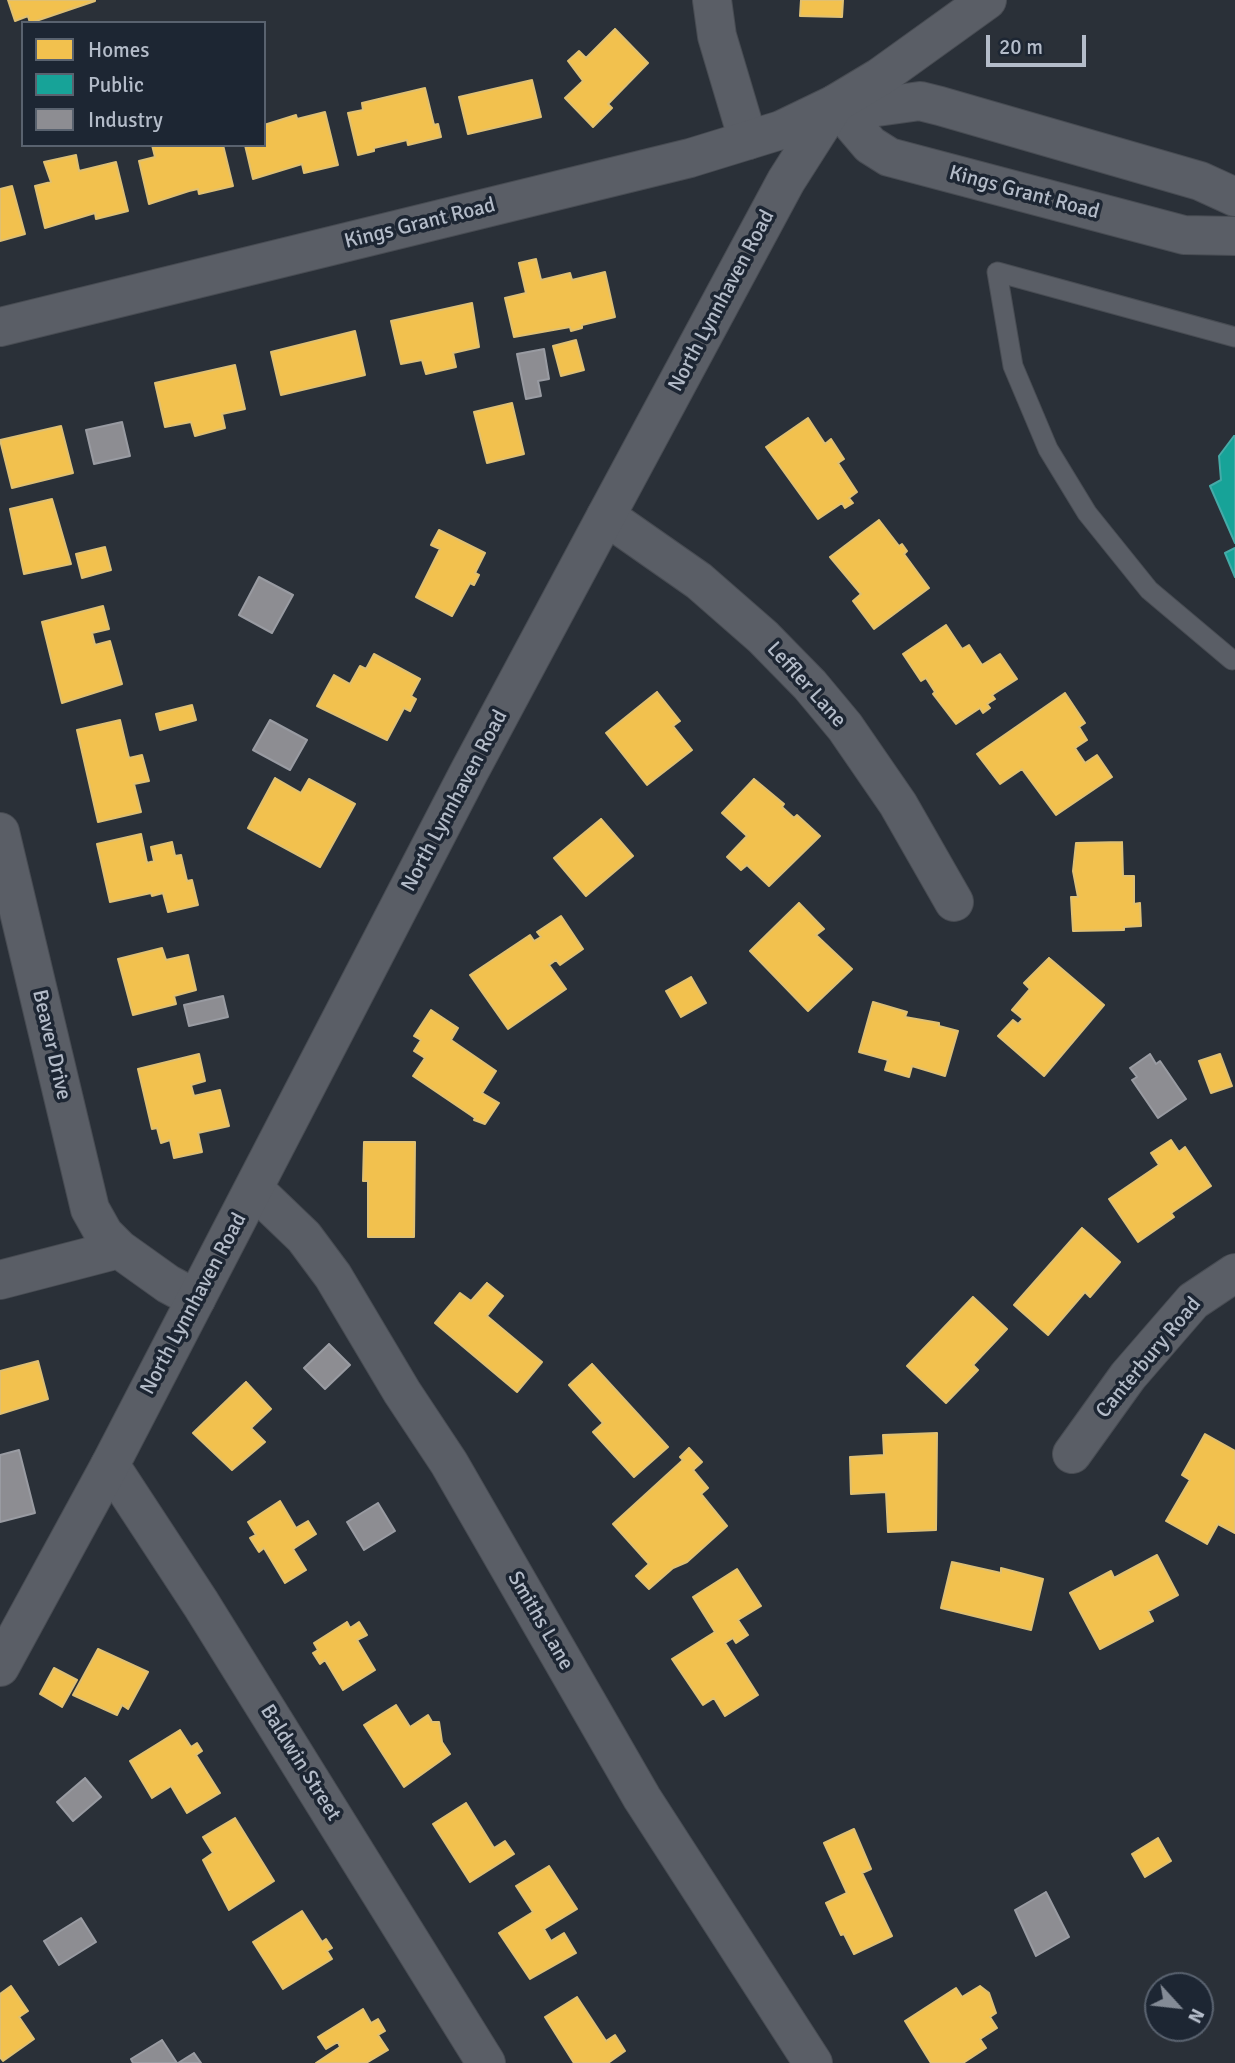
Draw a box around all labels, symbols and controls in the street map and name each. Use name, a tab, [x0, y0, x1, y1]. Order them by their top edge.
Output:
legend	[21, 21, 266, 147]
scale bar	[990, 21, 1090, 65]
text: 20 m	[999, 34, 1043, 60]
text: Homes	[88, 37, 150, 63]
text: Public	[88, 72, 144, 98]
text: Industry	[88, 107, 163, 133]
street label: Kings Grant Road	[946, 161, 1102, 225]
street label: Kings Grant Road	[342, 193, 498, 255]
street label: North Lynnhaven Road	[663, 206, 781, 396]
street label: Leffler Lane	[761, 637, 851, 733]
street label: North Lynnhaven Road	[396, 706, 514, 896]
street label: Beaver Drive	[26, 987, 76, 1103]
street label: North Lynnhaven Road	[135, 1209, 253, 1399]
street label: Canterbury Road	[1091, 1292, 1207, 1424]
street label: Smiths Lane	[502, 1567, 578, 1675]
street label: Baldwin Street	[254, 1700, 346, 1826]
north arrow	[1144, 1972, 1214, 2042]
text: N	[1182, 2004, 1210, 2027]

